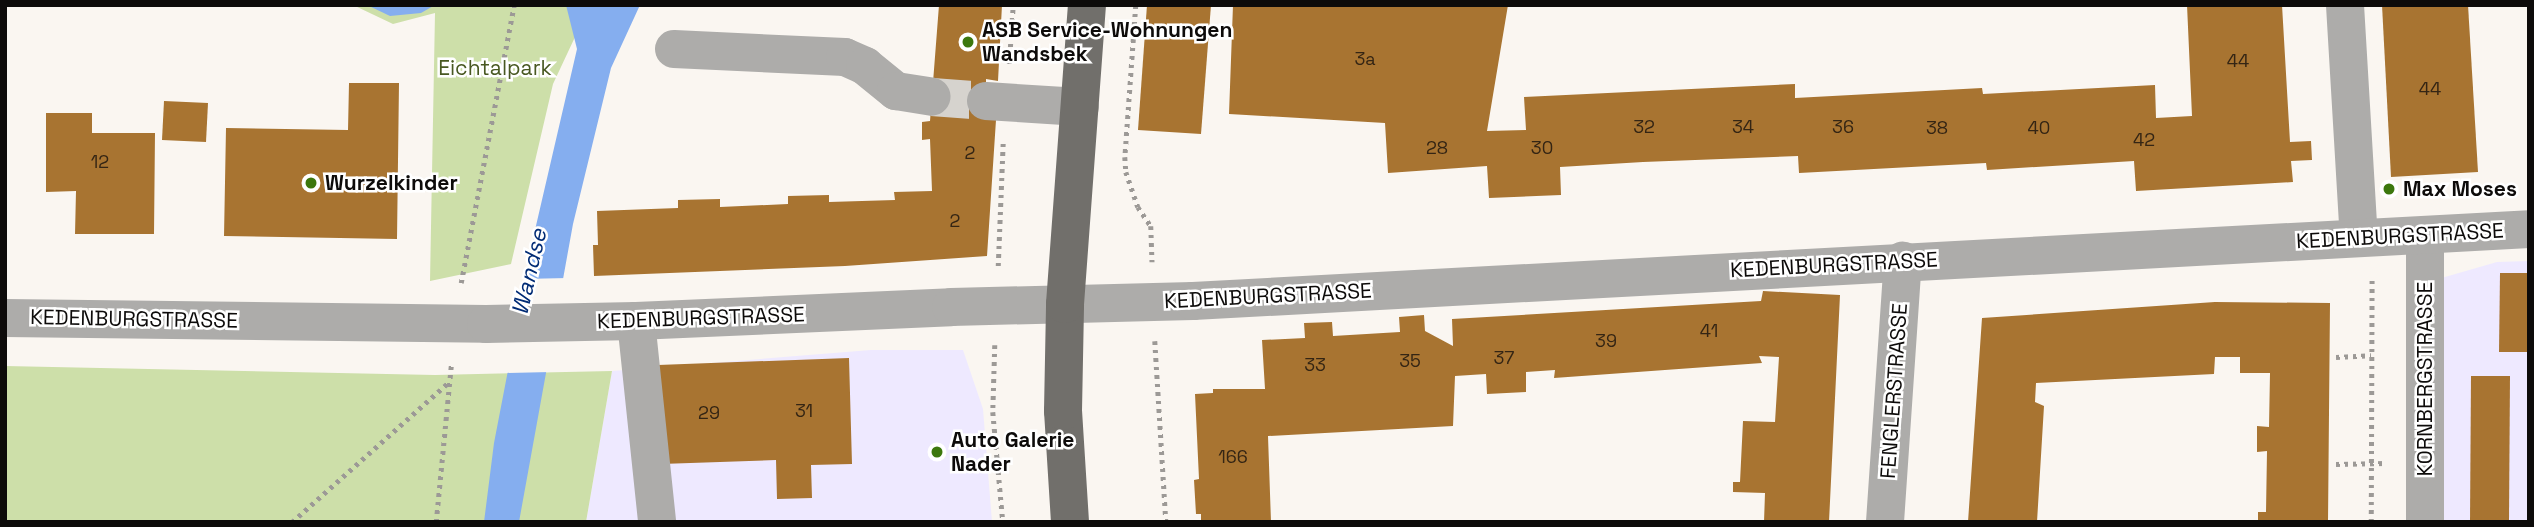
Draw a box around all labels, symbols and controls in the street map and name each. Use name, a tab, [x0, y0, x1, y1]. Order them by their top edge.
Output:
place label: ASB Service-Wohnungen Wandsbek	[982, 17, 1232, 67]
marker: ASB Service-Wohnungen Wandsbek	[960, 34, 976, 50]
house number: 3a	[1354, 48, 1376, 70]
house number: 44	[2227, 50, 2249, 72]
park label: Eichtalpark	[438, 55, 552, 81]
house number: 44	[2419, 78, 2441, 100]
house number: 32	[1633, 116, 1655, 138]
house number: 34	[1732, 116, 1754, 138]
house number: 36	[1832, 116, 1854, 138]
house number: 38	[1926, 117, 1948, 139]
house number: 40	[2028, 117, 2050, 139]
house number: 42	[2133, 129, 2155, 151]
house number: 28	[1426, 137, 1448, 159]
house number: 30	[1531, 137, 1553, 159]
house number: 2	[965, 142, 975, 164]
house number: 12	[91, 151, 109, 173]
place label: Wurzelkinder	[325, 170, 458, 196]
marker: Wurzelkinder	[303, 175, 319, 191]
place label: Max Moses	[2403, 176, 2517, 202]
marker: Max Moses	[2381, 181, 2397, 197]
house number: 2	[950, 210, 960, 232]
street label: KEDENBURGSTRASSE	[2296, 218, 2504, 254]
water label: Wandse	[506, 226, 552, 318]
street label: KEDENBURGSTRASSE	[1730, 247, 1938, 283]
street label: KEDENBURGSTRASSE	[1164, 278, 1372, 314]
street label: KORNBERGSTRASSE	[2412, 282, 2438, 476]
street label: KEDENBURGSTRASSE	[597, 302, 805, 334]
street label: FENGLERSTRASSE	[1875, 302, 1913, 480]
street label: KEDENBURGSTRASSE	[30, 305, 238, 333]
house number: 41	[1700, 320, 1718, 342]
house number: 39	[1595, 330, 1617, 352]
house number: 37	[1493, 347, 1515, 369]
house number: 35	[1399, 350, 1421, 372]
house number: 33	[1304, 354, 1326, 376]
house number: 31	[795, 400, 813, 422]
house number: 29	[698, 402, 720, 424]
place label: Auto Galerie Nader	[951, 427, 1074, 477]
marker: Auto Galerie Nader	[929, 444, 945, 460]
house number: 166	[1218, 446, 1248, 468]

